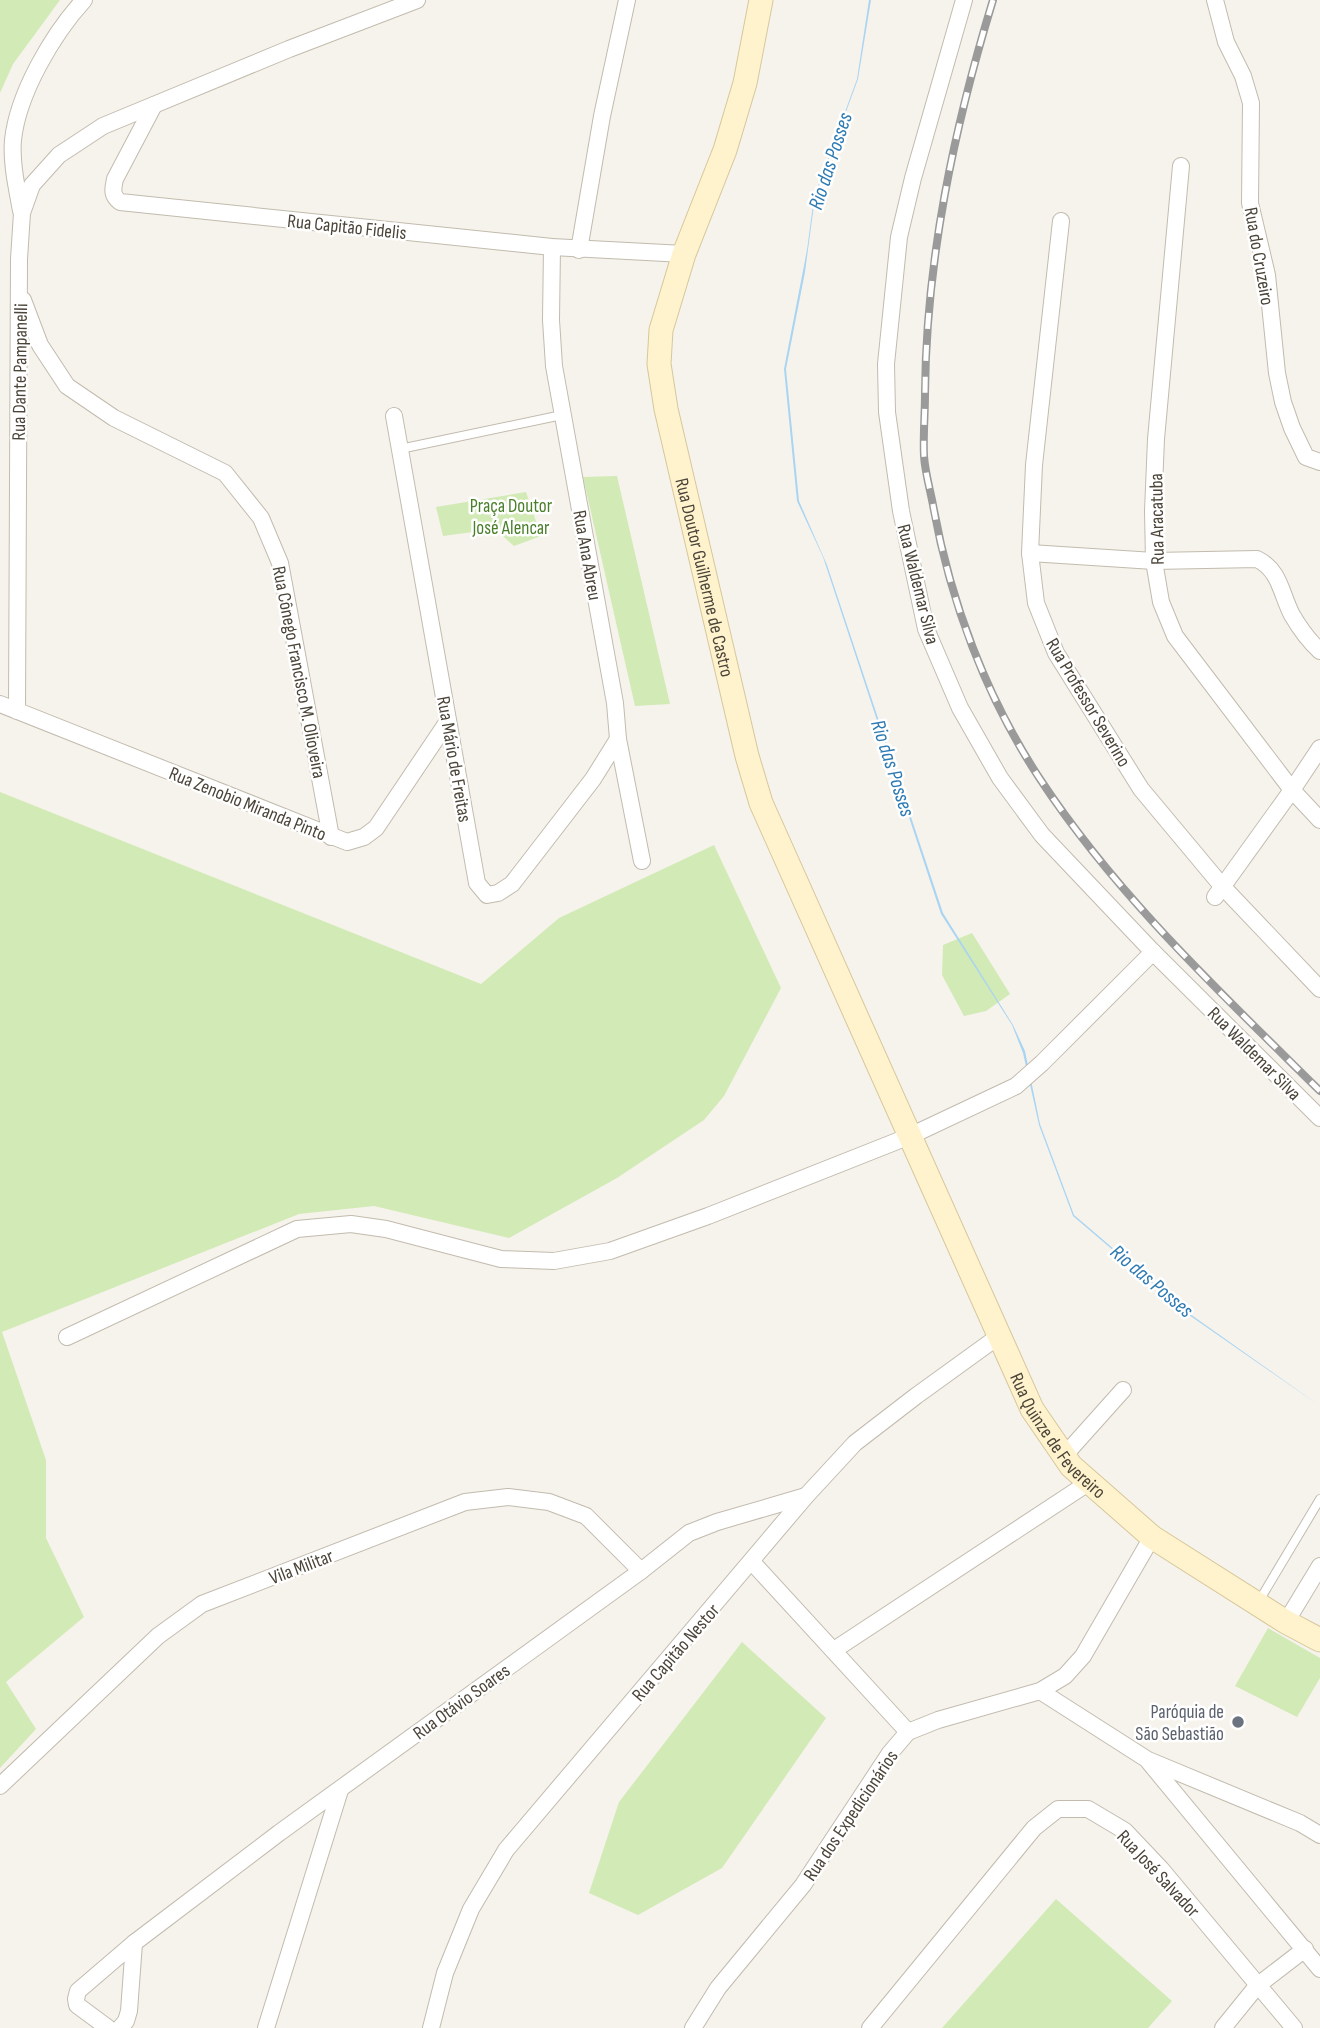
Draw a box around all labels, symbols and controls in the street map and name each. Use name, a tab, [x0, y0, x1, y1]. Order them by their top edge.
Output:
water label: Rio das Posses	[803, 109, 858, 213]
street label: Rua do Cruzeiro	[1239, 205, 1278, 307]
street label: Rua Capitão Fidelis	[286, 210, 408, 245]
street label: Rua Dante Pampanelli	[8, 303, 33, 441]
street label: Rua Aracatuba	[1145, 473, 1170, 565]
street label: Rua Doutor Guilherme de Castro	[669, 476, 738, 679]
park label: Praça Doutor José Alencar	[470, 495, 553, 540]
street label: Rua Ana Abreu	[567, 508, 606, 602]
street label: Rua Waldemar Silva	[892, 522, 944, 647]
street label: Rua Cônego Francisco M. Olioveira	[267, 564, 330, 780]
street label: Rua Professor Severino	[1040, 634, 1135, 771]
street label: Rua Mário de Freitas	[431, 694, 476, 824]
water label: Rio das Posses	[865, 717, 920, 820]
street label: Rua Zenobio Miranda Pinto	[165, 762, 329, 846]
street label: Rua Waldemar Silva	[1202, 1002, 1306, 1106]
water label: Rio das Posses	[1105, 1240, 1199, 1324]
street label: Rua Quinze de Fevereiro	[1004, 1370, 1110, 1504]
street label: Vila Militar	[266, 1545, 337, 1590]
street label: Rua Capitão Nestor	[628, 1599, 725, 1706]
street label: Rua Otávio Soares	[409, 1659, 515, 1745]
place label: Paróquia de São Sebastião	[1135, 1701, 1224, 1746]
marker: Paróquia de São Sebastião	[1230, 1714, 1246, 1730]
street label: Rua dos Expedicionários	[799, 1746, 904, 1886]
street label: Rua José Salvador	[1112, 1826, 1205, 1923]

